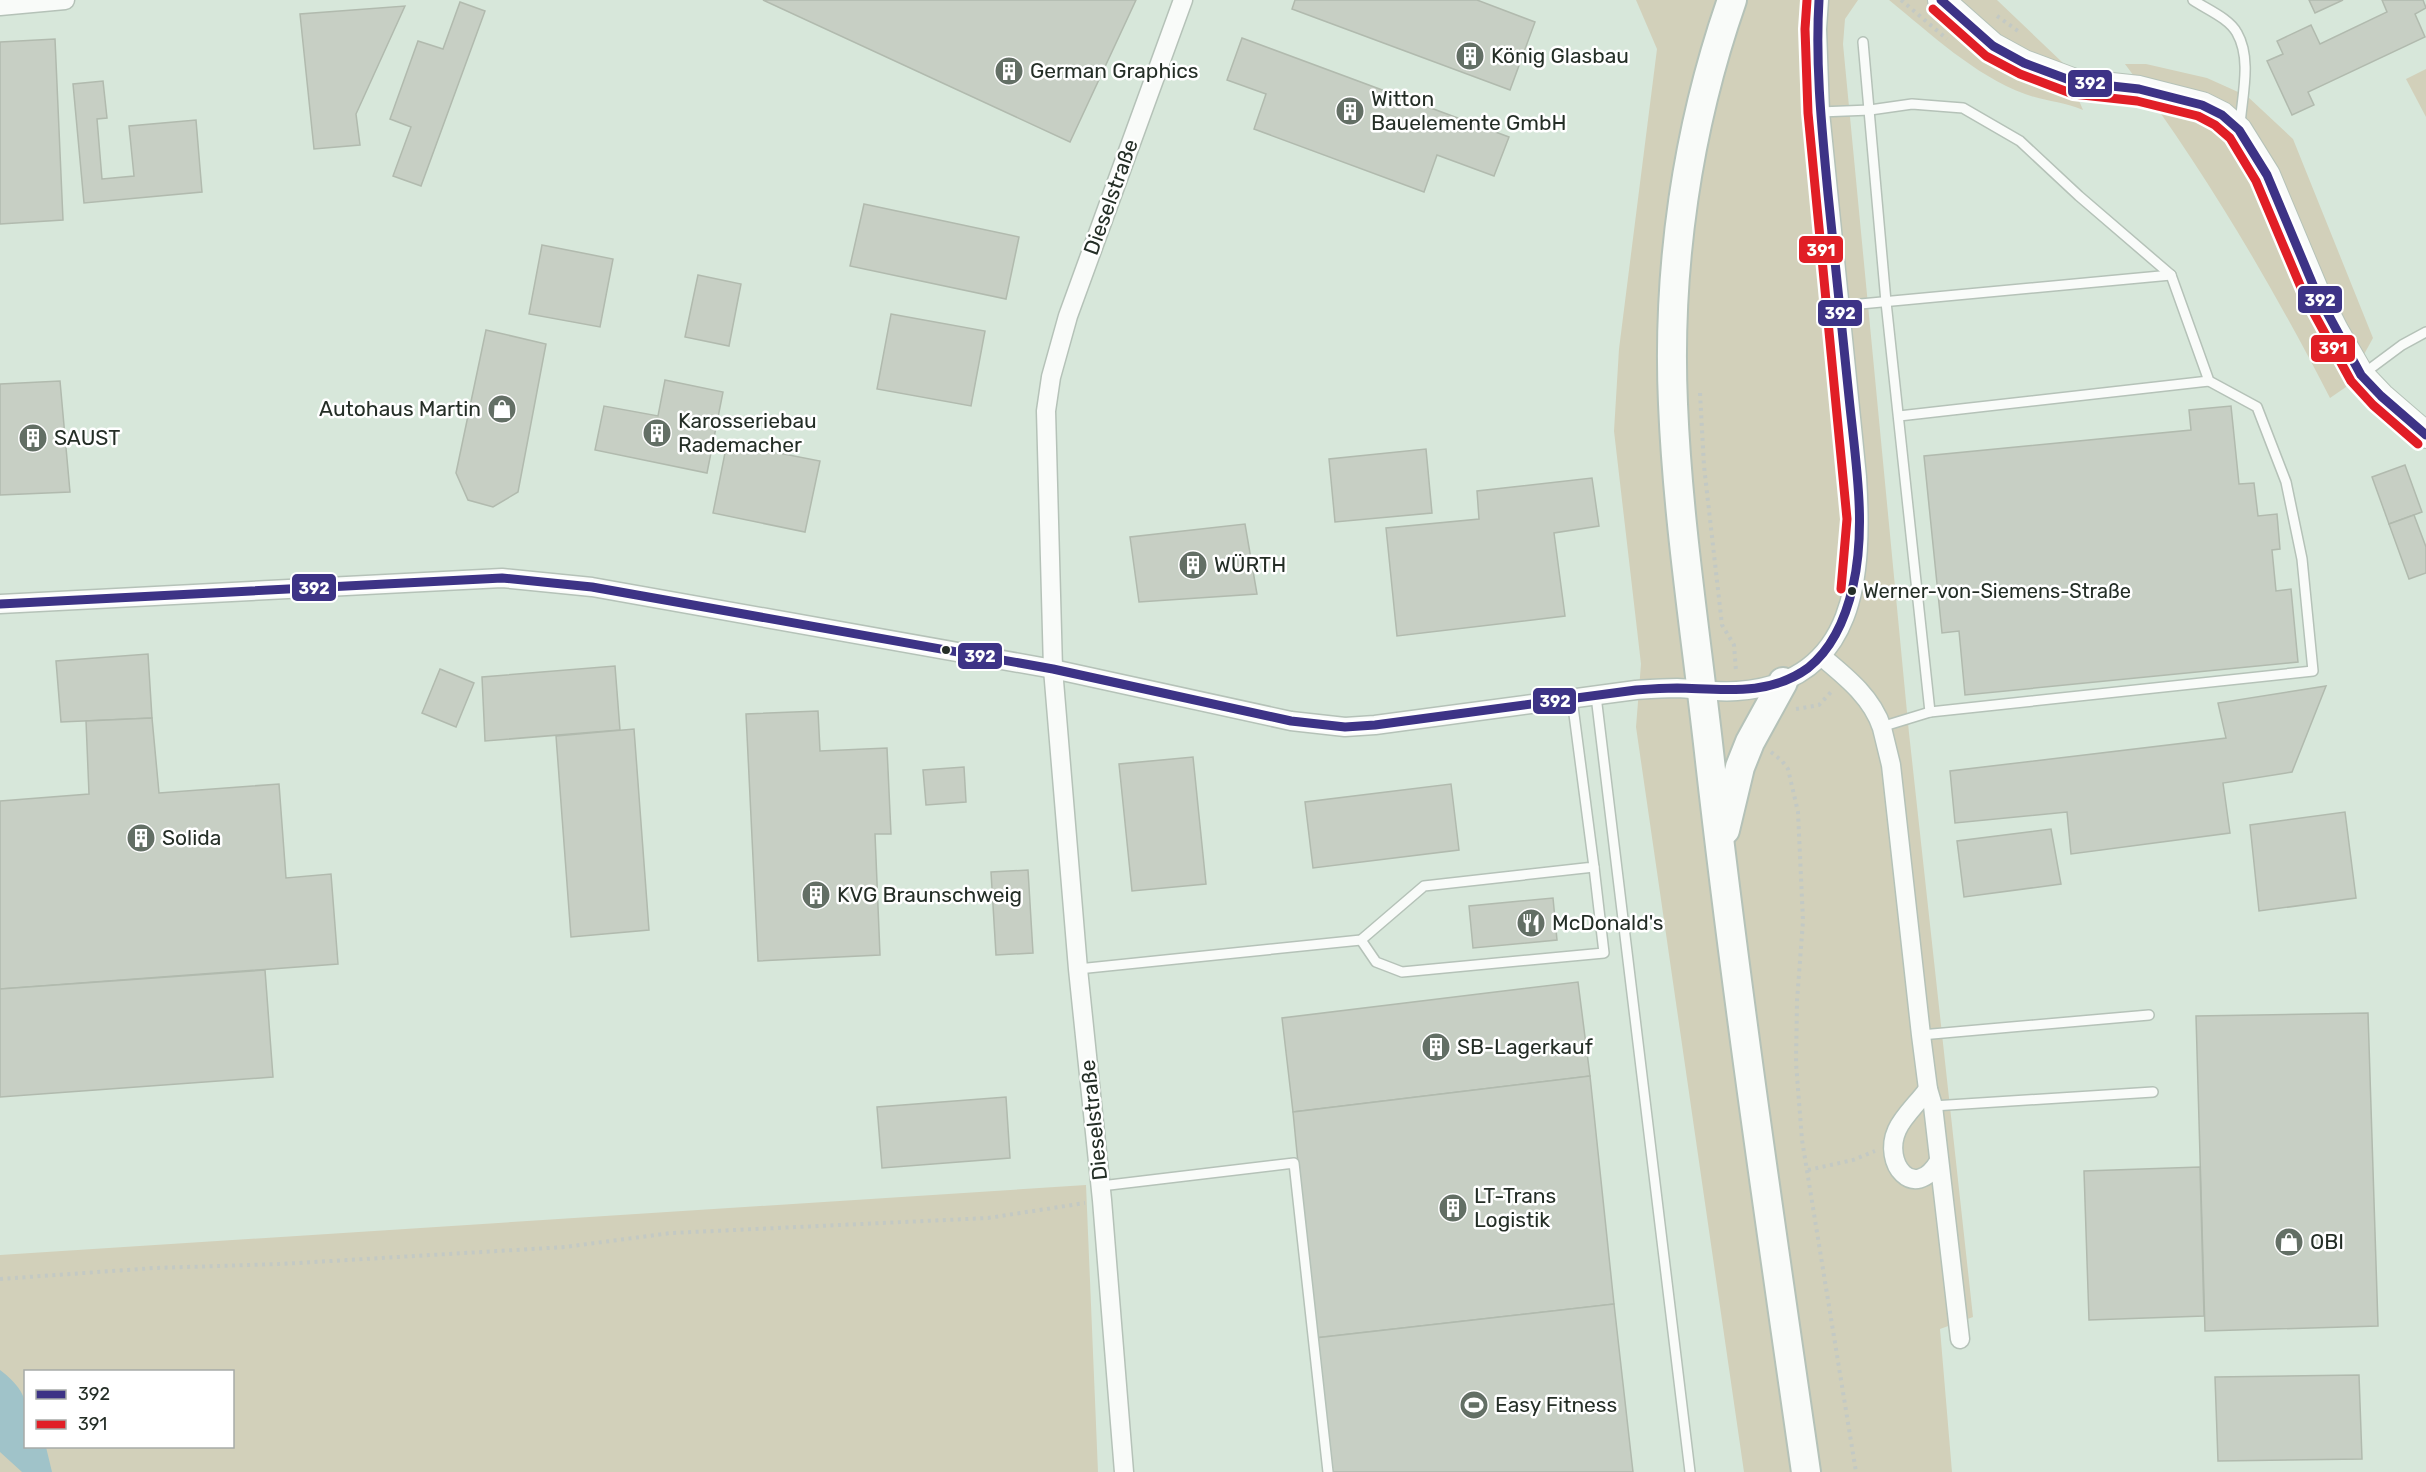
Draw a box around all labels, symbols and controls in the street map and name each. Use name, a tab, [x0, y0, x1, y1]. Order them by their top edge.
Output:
building icon: König Glasbau	[1454, 40, 1486, 72]
place label: König Glasbau	[1491, 43, 1629, 68]
building icon: German Graphics	[993, 55, 1025, 87]
place label: German Graphics	[1030, 58, 1199, 83]
line badge: 392	[2067, 69, 2113, 98]
text: 392	[2074, 74, 2106, 93]
place label: Witton Bauelemente GmbH	[1371, 86, 1566, 135]
building icon: Witton Bauelemente GmbH	[1334, 95, 1366, 127]
street label: Dieselstraße	[1078, 136, 1143, 258]
line badge: 391	[1798, 235, 1844, 264]
text: 391	[1807, 241, 1835, 260]
line badge: 392	[2297, 285, 2343, 314]
text: 392	[2304, 291, 2336, 310]
line badge: 392	[1817, 299, 1863, 327]
text: 392	[1824, 304, 1856, 323]
line badge: 391	[2310, 334, 2356, 363]
text: 391	[2319, 339, 2347, 358]
shop icon: Autohaus Martin	[486, 393, 518, 425]
place label: Autohaus Martin	[319, 396, 481, 421]
place label: Karosseriebau Rademacher	[678, 408, 817, 457]
building icon: Karosseriebau Rademacher	[641, 417, 673, 449]
building icon: SAUST	[17, 422, 49, 454]
place label: SAUST	[54, 425, 120, 450]
building icon: WÜRTH	[1177, 549, 1209, 581]
place label: WÜRTH	[1214, 552, 1286, 577]
line badge: 392	[291, 573, 337, 602]
text: 392	[298, 579, 330, 598]
place label: Werner-von-Siemens-Straße	[1863, 579, 2131, 603]
marker: Werner-von-Siemens-Straße	[1846, 585, 1858, 597]
line badge: 392	[957, 642, 1003, 670]
unlabelled marker	[940, 644, 952, 656]
text: 392	[964, 647, 996, 666]
line badge: 392	[1532, 687, 1577, 715]
text: 392	[1539, 692, 1571, 711]
building icon: Solida	[125, 822, 157, 854]
place label: Solida	[162, 825, 221, 850]
building icon: KVG Braunschweig	[800, 879, 832, 911]
place label: KVG Braunschweig	[837, 882, 1022, 907]
restaurant icon: McDonald's	[1515, 907, 1547, 939]
place label: McDonald's	[1552, 910, 1664, 935]
building icon: SB-Lagerkauf	[1420, 1031, 1452, 1063]
place label: SB-Lagerkauf	[1457, 1034, 1593, 1059]
street label: Dieselstraße	[1075, 1058, 1112, 1182]
place label: LT-Trans Logistik	[1474, 1183, 1556, 1232]
building icon: LT-Trans Logistik	[1437, 1192, 1469, 1224]
shop icon: OBI	[2273, 1226, 2305, 1258]
place label: OBI	[2310, 1229, 2344, 1254]
legend	[24, 1370, 234, 1448]
text: 392	[78, 1383, 110, 1405]
sports icon: Easy Fitness	[1458, 1389, 1490, 1421]
place label: Easy Fitness	[1495, 1392, 1617, 1417]
text: 391	[78, 1413, 107, 1435]

